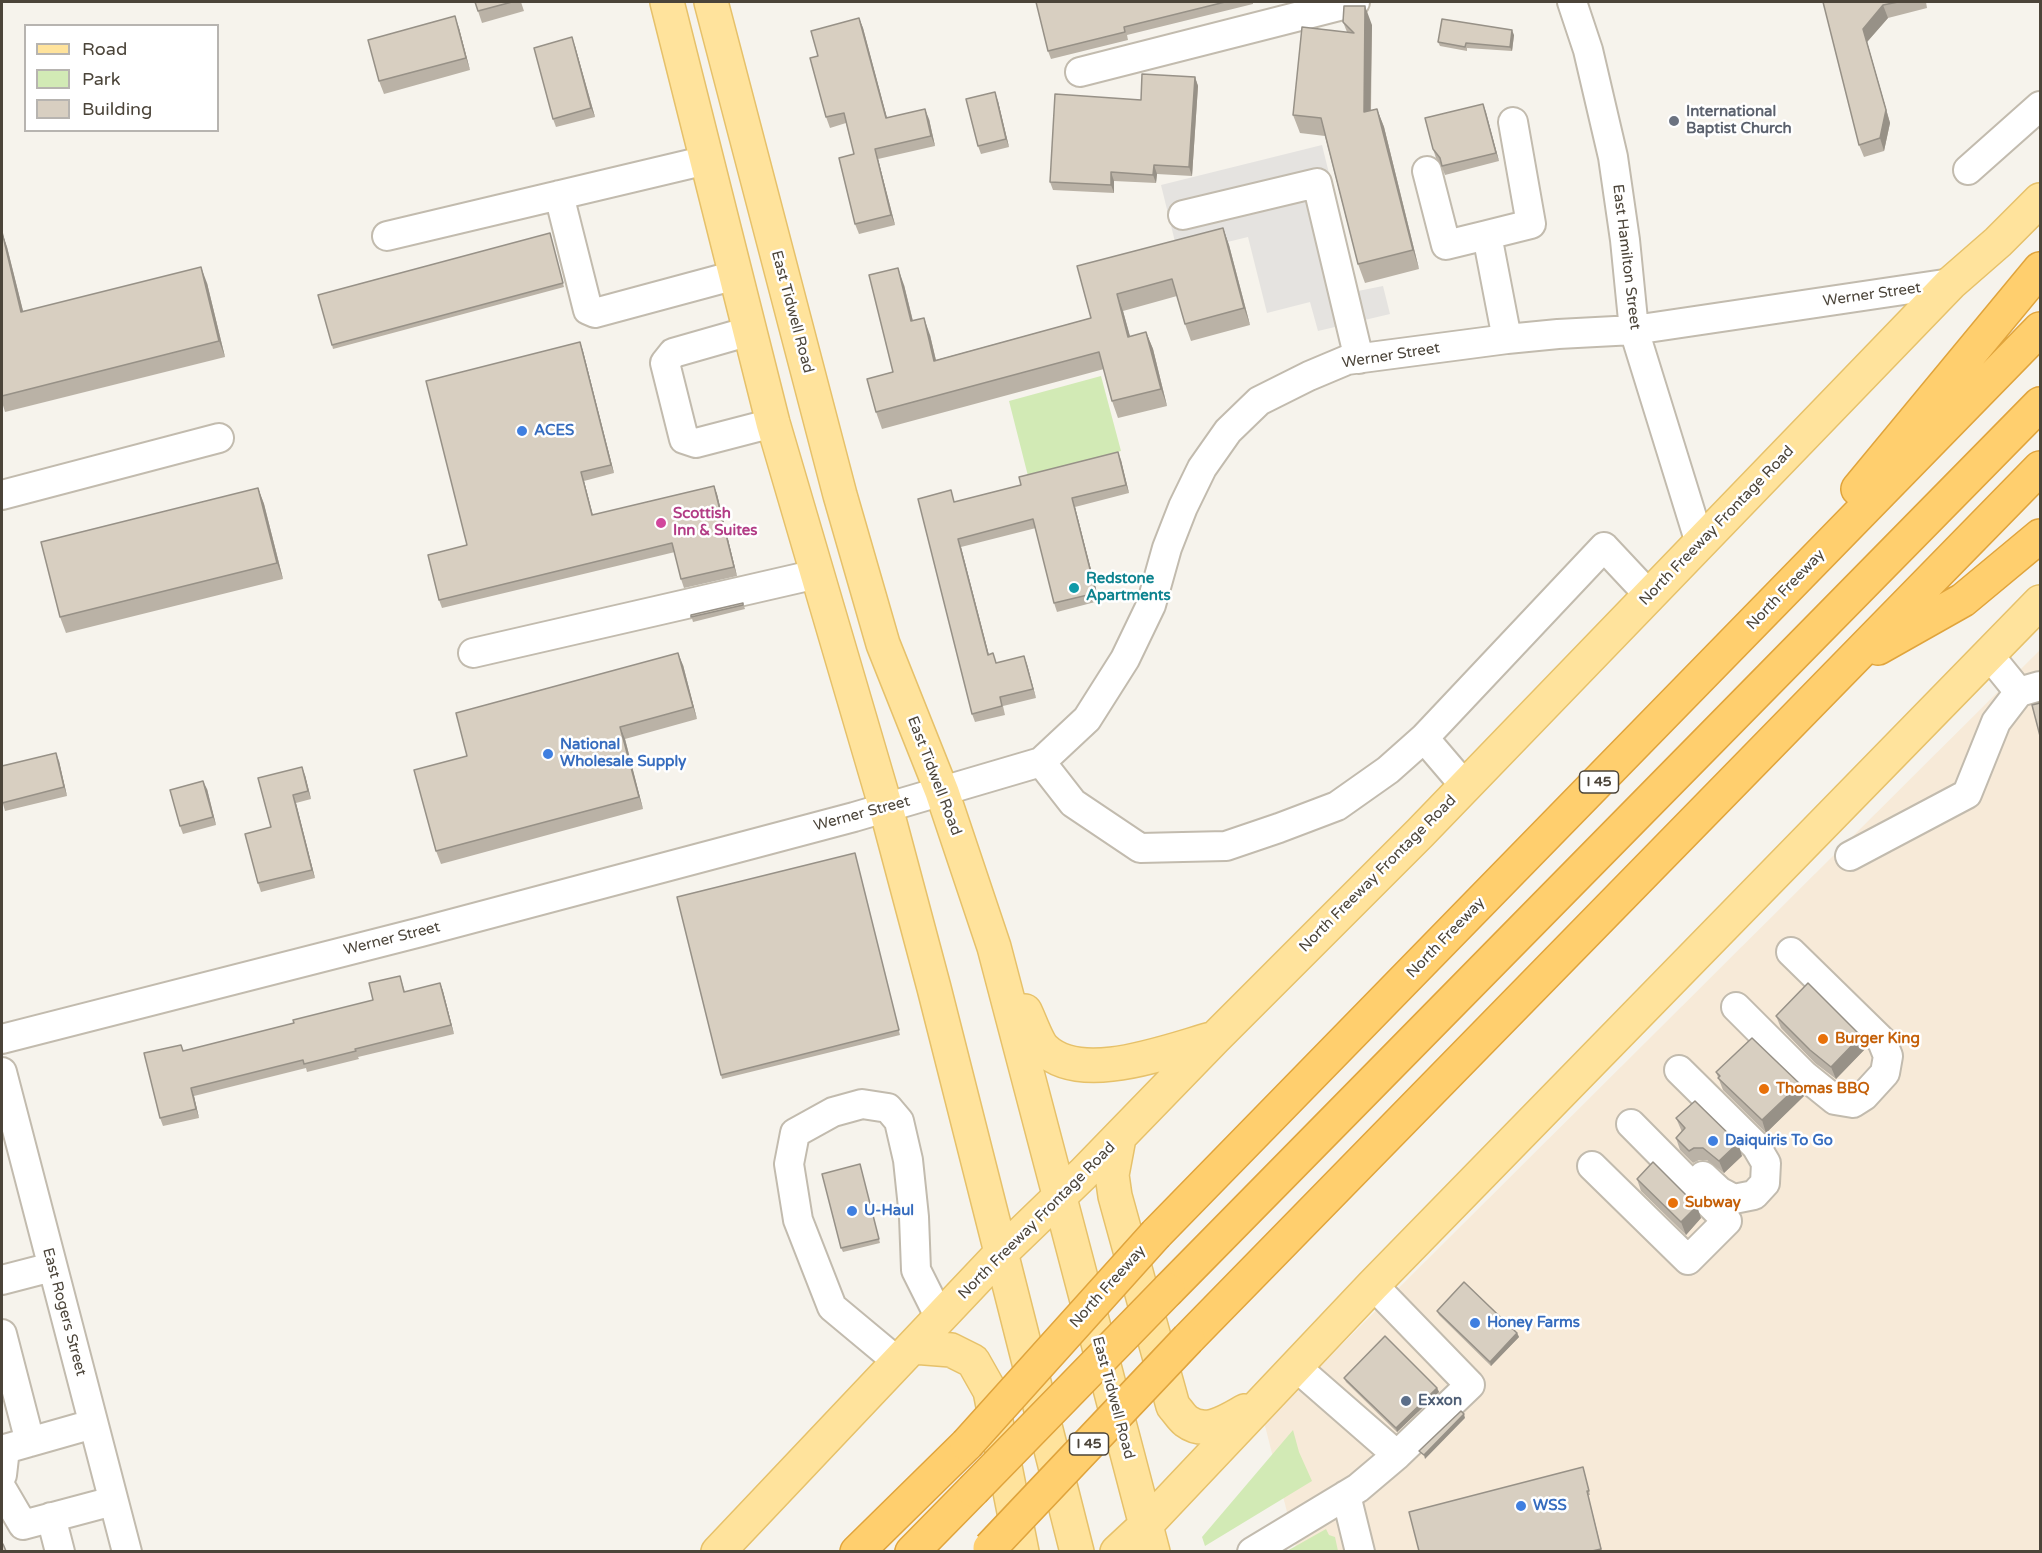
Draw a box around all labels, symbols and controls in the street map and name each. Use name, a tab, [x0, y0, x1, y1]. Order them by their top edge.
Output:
legend	[24, 24, 219, 132]
text: Road	[82, 38, 127, 60]
text: Park	[82, 68, 120, 90]
text: Building	[82, 98, 152, 120]
place label: International Baptist Church	[1686, 103, 1792, 138]
marker: International Baptist Church	[1667, 114, 1681, 128]
street label: East Hamilton Street	[1608, 183, 1644, 331]
street label: East Tidwell Road	[767, 249, 817, 375]
street label: Werner Street	[1822, 279, 1922, 311]
street label: Werner Street	[1341, 339, 1441, 373]
place label: ACES	[534, 422, 574, 440]
marker: ACES	[515, 424, 529, 438]
street label: North Freeway Frontage Road	[1636, 443, 1798, 609]
place label: Scottish Inn & Suites	[673, 505, 757, 540]
marker: Scottish Inn & Suites	[654, 516, 668, 530]
street label: North Freeway	[1743, 546, 1829, 634]
place label: Redstone Apartments	[1086, 570, 1171, 605]
marker: Redstone Apartments	[1067, 581, 1081, 595]
street label: East Tidwell Road	[903, 714, 965, 838]
place label: National Wholesale Supply	[560, 736, 686, 771]
marker: National Wholesale Supply	[541, 747, 555, 761]
road number: I 45	[1580, 771, 1618, 793]
street label: North Freeway Frontage Road	[1296, 792, 1460, 956]
street label: Werner Street	[812, 793, 912, 835]
street label: North Freeway	[1403, 894, 1489, 982]
street label: Werner Street	[342, 918, 442, 960]
place label: Burger King	[1835, 1030, 1920, 1048]
marker: Burger King	[1816, 1032, 1830, 1046]
place label: Thomas BBQ	[1776, 1080, 1870, 1098]
marker: Thomas BBQ	[1757, 1082, 1771, 1096]
place label: Daiquiris To Go	[1725, 1132, 1833, 1150]
marker: Daiquiris To Go	[1706, 1134, 1720, 1148]
street label: North Freeway Frontage Road	[955, 1139, 1119, 1303]
place label: Subway	[1685, 1194, 1741, 1212]
marker: Subway	[1666, 1196, 1680, 1210]
place label: U-Haul	[864, 1202, 914, 1220]
marker: U-Haul	[845, 1204, 859, 1218]
street label: North Freeway	[1066, 1242, 1150, 1332]
street label: East Rogers Street	[38, 1246, 90, 1378]
place label: Honey Farms	[1487, 1314, 1580, 1332]
marker: Honey Farms	[1468, 1316, 1482, 1330]
street label: East Tidwell Road	[1088, 1335, 1138, 1461]
place label: Exxon	[1418, 1392, 1462, 1410]
marker: Exxon	[1399, 1394, 1413, 1408]
road number: I 45	[1070, 1433, 1108, 1455]
place label: WSS	[1533, 1497, 1567, 1515]
marker: WSS	[1514, 1499, 1528, 1513]

